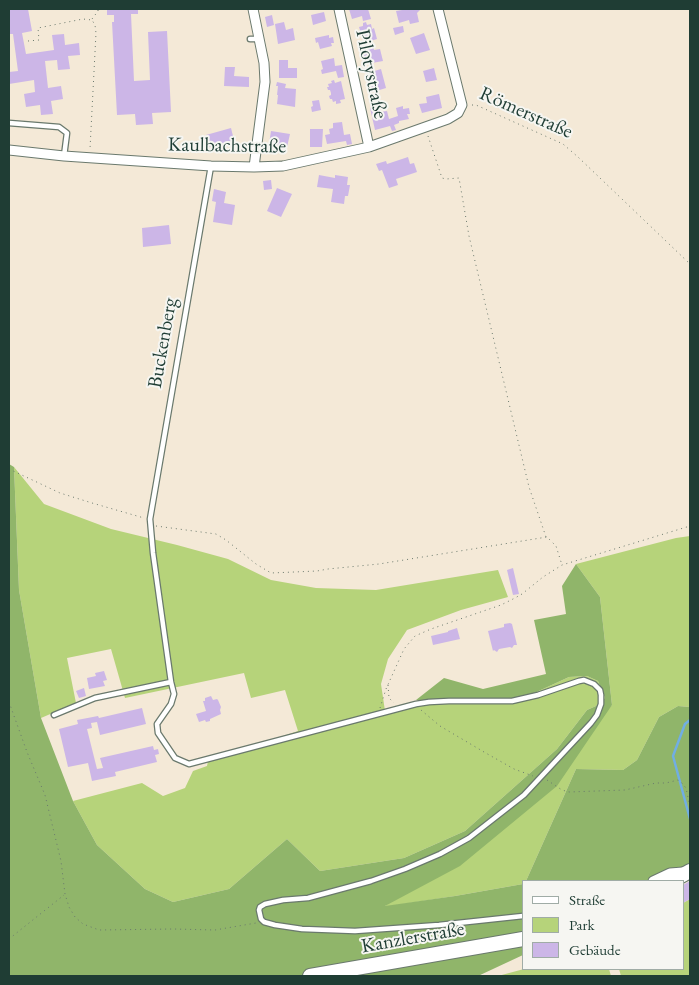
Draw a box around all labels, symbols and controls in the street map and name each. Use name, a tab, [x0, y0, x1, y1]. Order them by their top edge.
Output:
street label: Pilotystraße	[350, 27, 392, 121]
street label: Römerstraße	[476, 82, 576, 144]
street label: Kaulbachstraße	[168, 133, 286, 159]
street label: Buckenberg	[143, 296, 183, 390]
legend	[522, 880, 684, 970]
text: Straße	[569, 890, 605, 909]
text: Park	[569, 915, 595, 934]
street label: Kanzlerstraße	[360, 917, 466, 959]
text: Gebäude	[569, 940, 621, 959]

